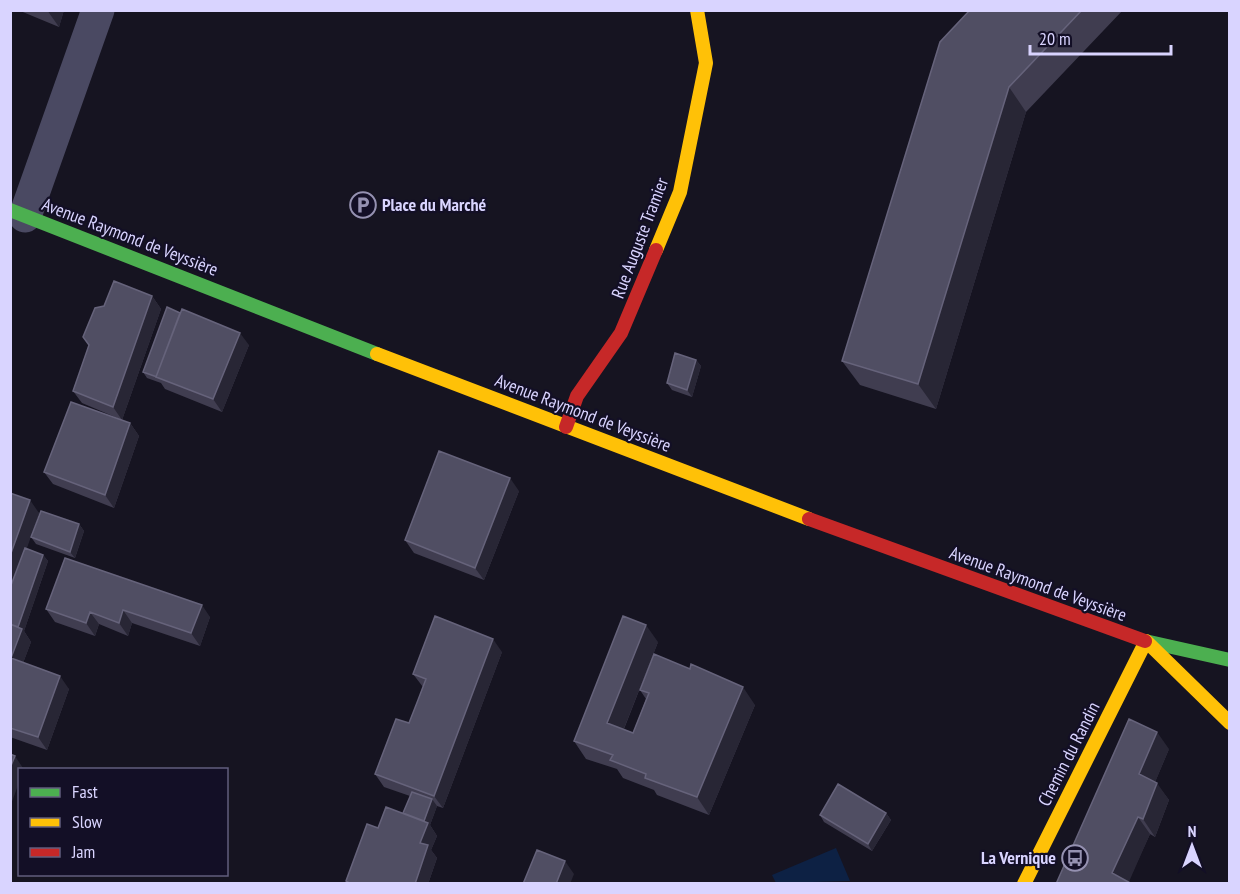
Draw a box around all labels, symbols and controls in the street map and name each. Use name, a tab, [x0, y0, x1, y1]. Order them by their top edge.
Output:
scale bar	[1030, 18, 1171, 56]
text: 20 m	[1039, 27, 1071, 50]
street label: Rue Auguste Tramier	[606, 174, 673, 301]
parking icon: Place du Marché	[348, 190, 378, 220]
street label: Avenue Raymond de Veyssière	[39, 192, 221, 281]
place label: Place du Marché	[382, 193, 487, 216]
street label: Avenue Raymond de Veyssière	[492, 368, 674, 457]
street label: Avenue Raymond de Veyssière	[946, 541, 1130, 626]
street label: Chemin du Randin	[1032, 698, 1105, 810]
legend	[18, 768, 228, 876]
text: Fast	[72, 780, 98, 803]
text: Slow	[72, 810, 103, 833]
north arrow	[1162, 816, 1222, 876]
text: N	[1188, 821, 1196, 841]
text: Jam	[71, 840, 95, 863]
bus stop icon: La Vernique	[1060, 843, 1090, 873]
place label: La Vernique	[981, 846, 1056, 869]

